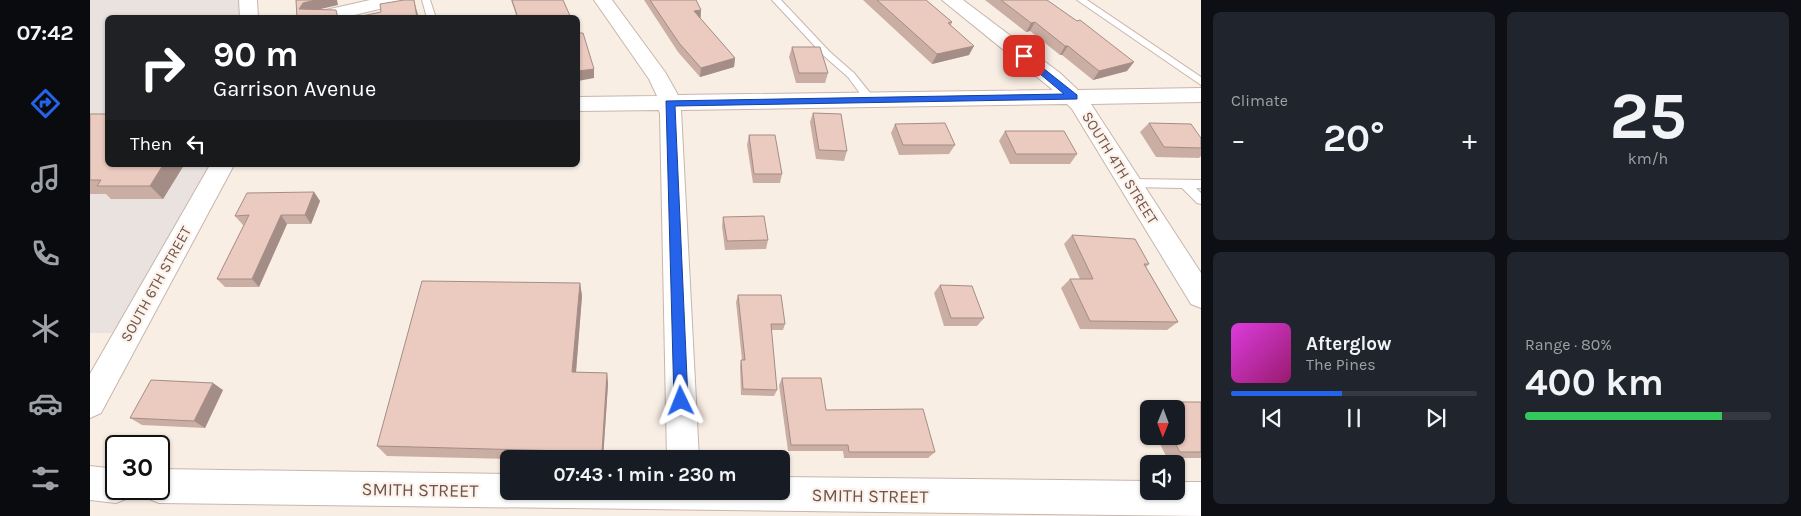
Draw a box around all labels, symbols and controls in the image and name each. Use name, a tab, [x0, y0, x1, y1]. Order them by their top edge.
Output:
text: 07:42	[16, 20, 74, 46]
text: 90 m	[213, 34, 299, 75]
icon: right	[130, 35, 195, 100]
pin	[1003, 35, 1045, 77]
icon: arrive	[1010, 42, 1038, 70]
text: Garrison Avenue	[213, 76, 376, 102]
text: 25	[1609, 78, 1687, 154]
icon: directions	[28, 86, 63, 121]
text: Climate	[1231, 91, 1288, 110]
street label: SOUTH 4TH STREET	[1078, 108, 1162, 228]
text: 20°	[1323, 116, 1385, 161]
text: −	[1231, 123, 1246, 156]
text: +	[1462, 123, 1477, 156]
icon: left	[182, 130, 210, 158]
text: Then	[130, 133, 172, 155]
text: km/h	[1628, 149, 1668, 168]
icon: music	[28, 161, 63, 196]
street label: SOUTH 6TH STREET	[117, 223, 195, 345]
icon: phone	[28, 236, 63, 271]
icon: climate	[28, 311, 63, 346]
text: Afterglow	[1306, 333, 1392, 355]
text: Range · 80%	[1525, 335, 1612, 354]
text: The Pines	[1306, 355, 1376, 374]
text: 400 km	[1525, 360, 1664, 405]
position arrow	[654, 374, 706, 426]
icon: car	[28, 386, 63, 421]
north arrow	[1140, 400, 1185, 445]
map controls	[1140, 400, 1185, 500]
icon: previous	[1258, 404, 1286, 432]
icon: pause	[1340, 404, 1368, 432]
icon: next	[1422, 404, 1450, 432]
speed limit sign: 30	[105, 435, 170, 500]
button: sound	[1140, 455, 1185, 500]
icon: filters	[28, 461, 63, 496]
text: 07:43 · 1 min · 230 m	[554, 464, 736, 486]
street label: SMITH STREET	[361, 478, 479, 502]
street label: SMITH STREET	[811, 484, 929, 508]

